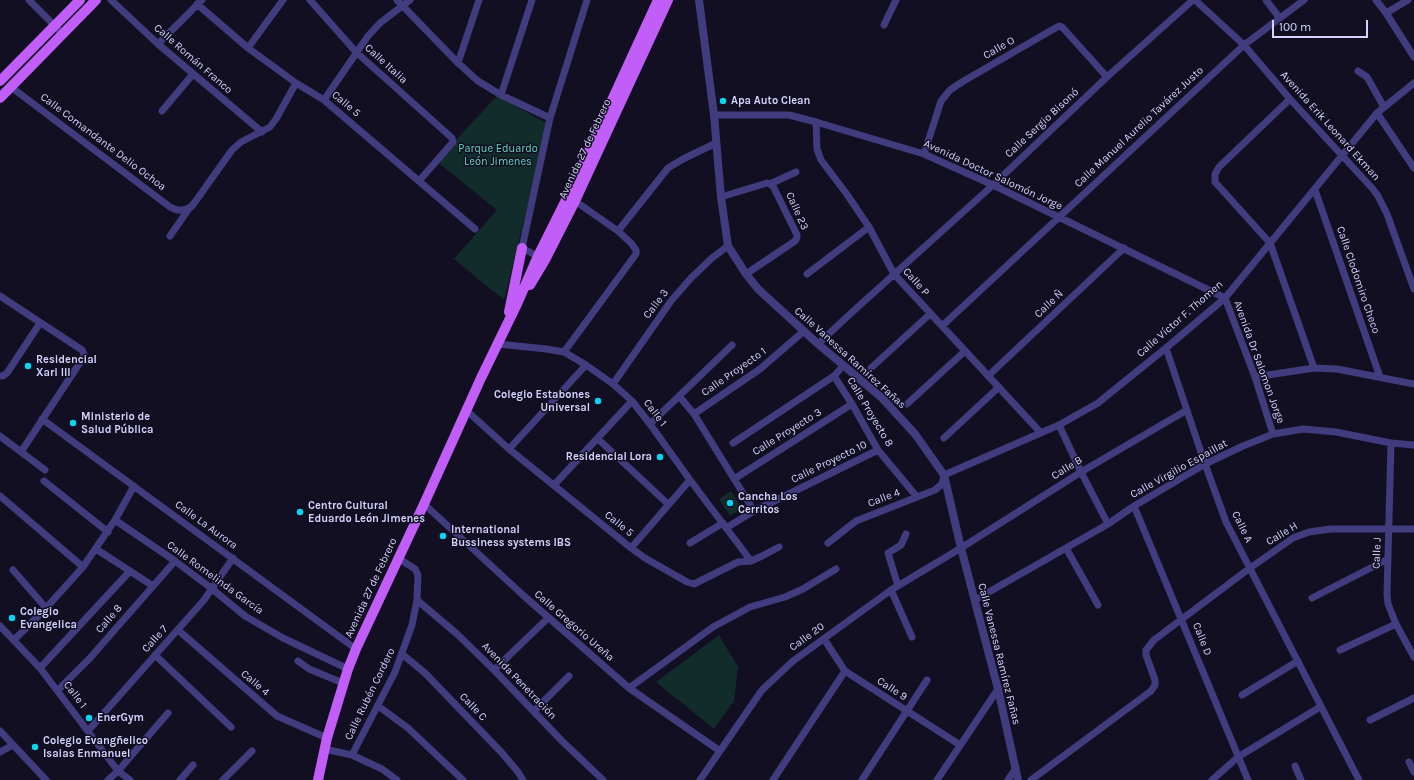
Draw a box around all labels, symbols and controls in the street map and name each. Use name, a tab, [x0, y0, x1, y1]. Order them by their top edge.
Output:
scale bar	[1274, 12, 1370, 38]
text: 100 m	[1279, 20, 1311, 34]
street label: Calle Román Franco	[151, 21, 235, 97]
street label: Calle O	[981, 34, 1017, 62]
street label: Calle Italia	[362, 41, 410, 87]
street label: Calle Manuel Aurelio Tavárez Justo	[1072, 64, 1206, 190]
street label: Avenida Erik Leonard Ekman	[1277, 69, 1383, 183]
street label: Calle Sergio Bisonó	[1002, 85, 1082, 161]
street label: Calle 5	[329, 88, 363, 120]
street label: Calle Comandante Delio Ochoa	[38, 90, 168, 194]
place label: Apa Auto Clean	[731, 94, 810, 108]
marker: Apa Auto Clean	[718, 96, 728, 106]
street label: Avenida 27 de Febrero	[556, 97, 614, 201]
street label: Avenida Doctor Salomón Jorge	[922, 137, 1064, 213]
park label: Parque Eduardo León Jimenes	[458, 142, 538, 168]
street label: Calle 23	[783, 190, 811, 232]
street label: Calle Clodomiro Checo	[1333, 225, 1383, 335]
street label: Calle P	[900, 265, 932, 299]
street label: Calle Víctor F. Thomen	[1134, 278, 1226, 360]
street label: Calle 3	[641, 287, 671, 321]
street label: Calle Ñ	[1032, 287, 1066, 321]
street label: Avenida Dr Salomon Jorge	[1231, 299, 1287, 425]
street label: Calle Vanessa Ramírez Fañas	[792, 304, 908, 412]
street label: Calle Proyecto 1	[699, 345, 769, 399]
place label: Residencial Xari III	[36, 353, 97, 379]
marker: Residencial Xari III	[23, 361, 33, 371]
street label: Calle Proyecto 8	[844, 375, 896, 449]
place label: Colegio Estabones Universal	[494, 388, 590, 414]
marker: Colegio Estabones Universal	[593, 396, 603, 406]
street label: Calle 1	[640, 397, 670, 429]
street label: Calle Proyecto 3	[750, 405, 824, 459]
place label: Ministerio de Salud Pública	[81, 410, 153, 436]
marker: Ministerio de Salud Pública	[68, 418, 78, 428]
street label: Calle Virgilio Espaillat	[1128, 437, 1230, 501]
street label: Calle Proyecto 10	[789, 438, 869, 486]
place label: Residencial Lora	[566, 450, 652, 464]
marker: Residencial Lora	[655, 452, 665, 462]
street label: Calle B	[1049, 453, 1085, 483]
street label: Calle 4	[866, 486, 902, 510]
place label: Cancha Los Cerritos	[738, 490, 798, 516]
street label: Calle La Aurora	[172, 498, 240, 552]
marker: Cancha Los Cerritos	[725, 498, 735, 508]
place label: Centro Cultural Eduardo León Jimenes	[308, 499, 425, 525]
marker: Centro Cultural Eduardo León Jimenes	[295, 507, 305, 517]
street label: Calle 5	[602, 508, 636, 540]
street label: Calle A	[1229, 509, 1255, 545]
street label: Calle H	[1264, 519, 1300, 549]
place label: International Bussiness systems IBS	[451, 523, 571, 549]
marker: International Bussiness systems IBS	[438, 531, 448, 541]
street label: Avenida 27 de Febrero	[342, 536, 400, 640]
street label: Calle J	[1370, 537, 1384, 569]
street label: Calle Romelinda García	[164, 539, 266, 617]
street label: Calle Vanessa Ramírez Fañas	[975, 582, 1023, 726]
street label: Calle Gregorio Ureña	[531, 588, 617, 664]
street label: Calle 8	[93, 602, 125, 636]
place label: Colegio Evangelica	[20, 605, 77, 631]
marker: Colegio Evangelica	[7, 613, 17, 623]
street label: Calle 20	[787, 620, 827, 654]
street label: Calle D	[1189, 621, 1215, 657]
street label: Calle 7	[139, 623, 171, 655]
street label: Avenida Penetración	[479, 640, 559, 722]
street label: Calle Rubén Cordero	[342, 646, 398, 742]
street label: Calle 4	[238, 667, 272, 699]
street label: Calle 9	[874, 674, 910, 704]
street label: Calle 1	[60, 679, 90, 711]
street label: Calle C	[456, 690, 490, 724]
place label: EnerGym	[97, 711, 144, 725]
marker: EnerGym	[84, 713, 94, 723]
place label: Colegio Evangñelico Isaias Enmanuel	[43, 734, 148, 760]
marker: Colegio Evangñelico Isaias Enmanuel	[30, 742, 40, 752]

